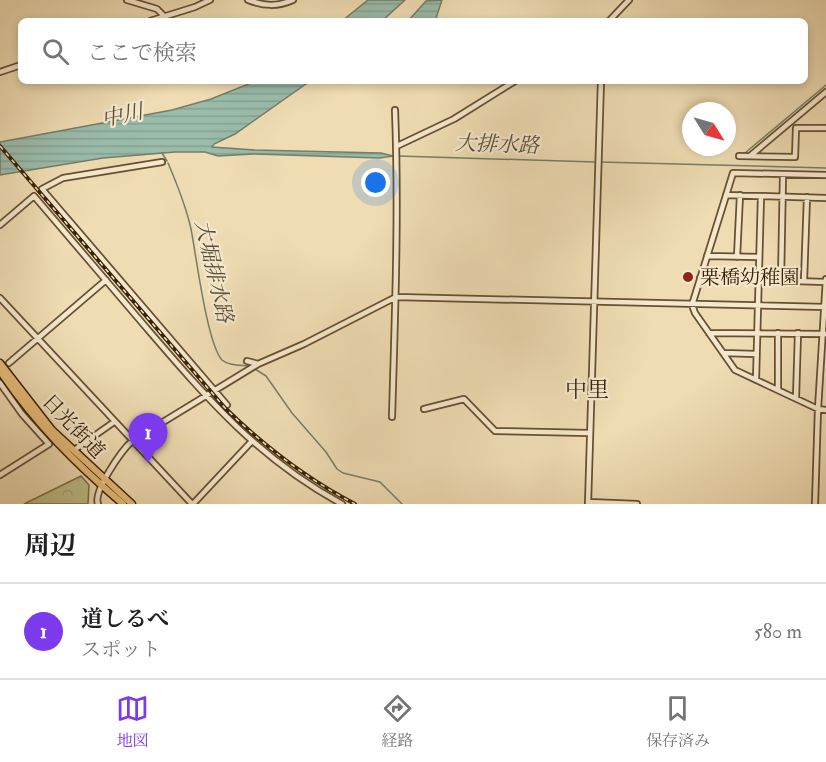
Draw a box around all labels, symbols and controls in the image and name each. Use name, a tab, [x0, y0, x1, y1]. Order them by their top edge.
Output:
search box	[18, 18, 808, 84]
icon: search	[39, 35, 72, 68]
text: ここで検索	[87, 39, 197, 67]
water label: 中川	[99, 98, 147, 133]
north arrow	[682, 102, 736, 156]
water label: 大排水路	[455, 130, 541, 160]
your location	[361, 168, 390, 197]
water label: 大堀排水路	[189, 217, 239, 327]
place label: 栗橋幼稚園	[700, 265, 800, 290]
marker: 栗橋幼稚園	[681, 270, 695, 284]
district label: 中里	[565, 376, 609, 404]
street label: 日光街道	[37, 389, 110, 464]
pin: 1	[128, 414, 168, 463]
text: 周辺	[24, 530, 76, 562]
text: 道しるべ	[81, 605, 169, 633]
text: 1	[40, 619, 47, 644]
text: 580 m	[754, 619, 802, 644]
text: スポット	[81, 637, 161, 662]
tab: 地図	[116, 692, 149, 751]
tab: 経路	[381, 692, 414, 751]
tab: 保存済み	[646, 692, 710, 751]

